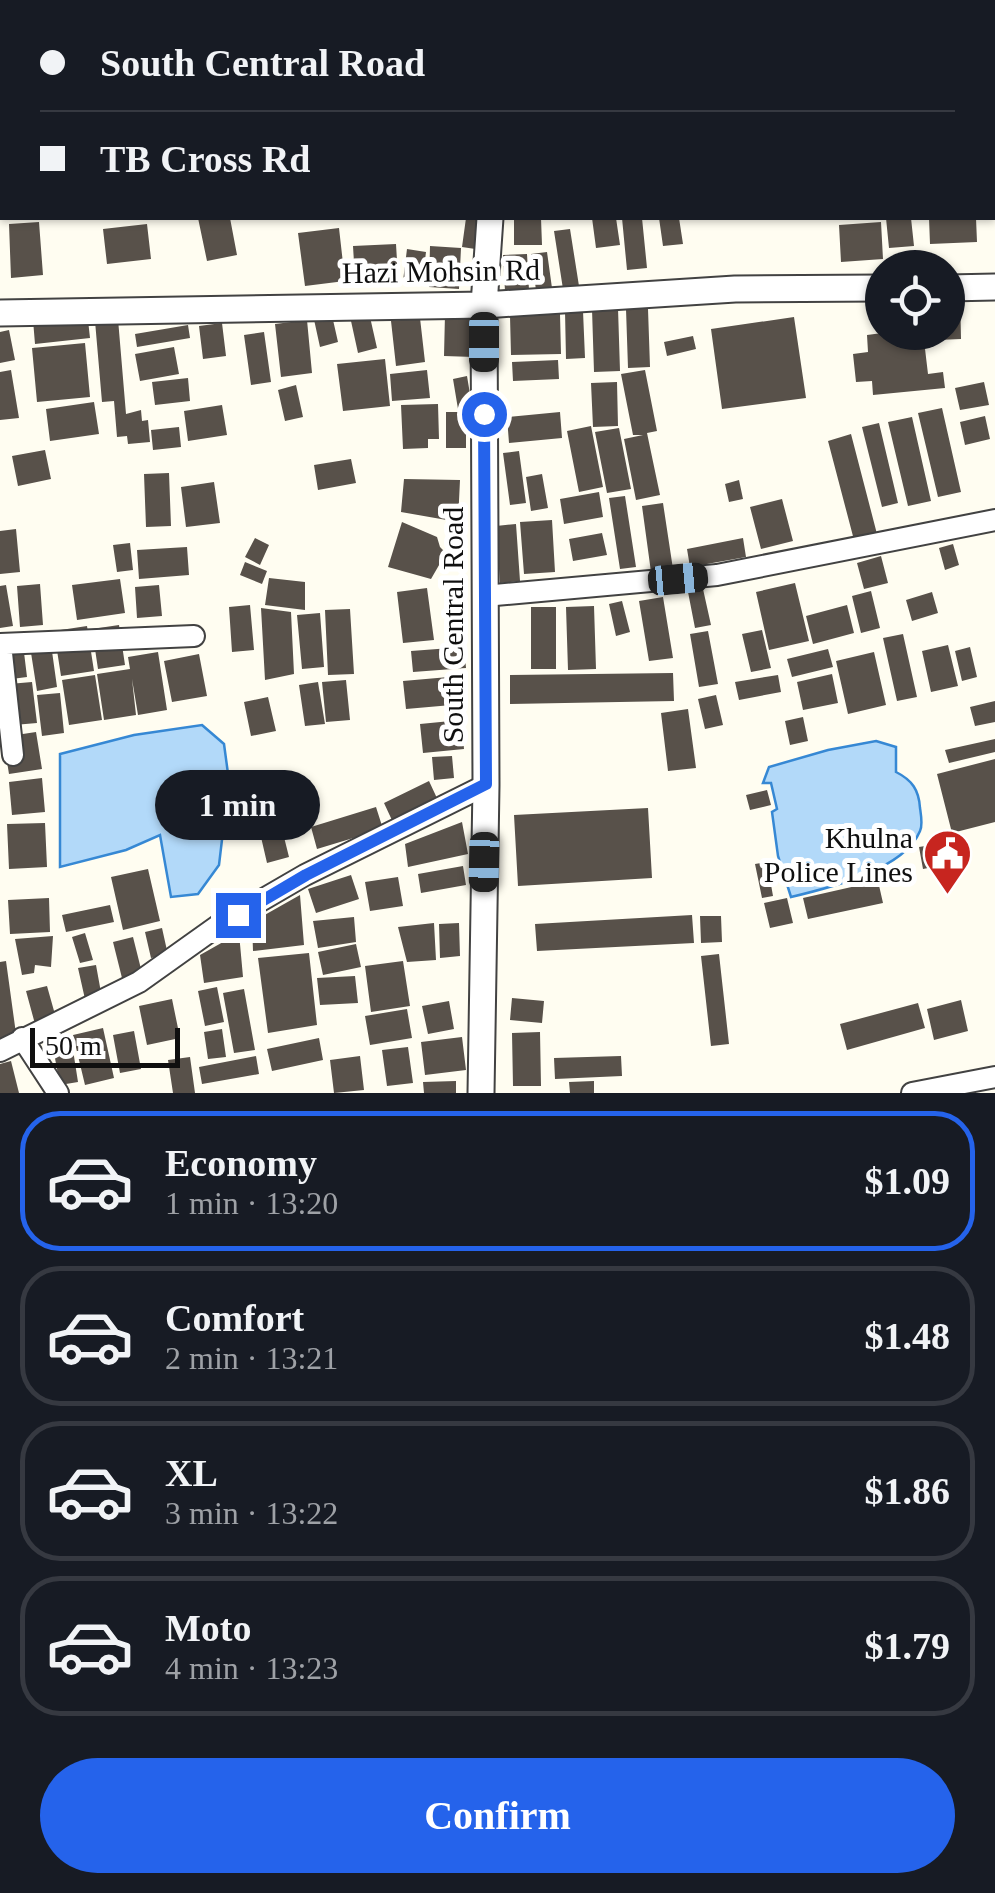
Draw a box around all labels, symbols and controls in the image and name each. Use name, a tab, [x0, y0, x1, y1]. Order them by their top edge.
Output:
text: South Central Road	[100, 42, 425, 84]
text: TB Cross Rd	[100, 138, 310, 180]
map controls	[865, 250, 965, 350]
button: locate	[865, 250, 965, 350]
street label: Hazi Mohsin Rd	[342, 253, 540, 289]
car	[469, 312, 499, 372]
route start	[462, 392, 507, 437]
street label: South Central Road	[436, 507, 469, 743]
car	[647, 561, 709, 597]
callout: 1 min	[156, 770, 320, 840]
text: 1 min	[199, 787, 276, 823]
place label: Khulna Police Lines	[764, 821, 913, 888]
public building icon: Khulna Police Lines	[922, 828, 974, 896]
car	[468, 832, 500, 892]
route end	[216, 893, 261, 938]
scale bar	[30, 1023, 180, 1068]
text: 50 m	[45, 1030, 102, 1061]
icon: car	[45, 1136, 135, 1226]
text: Economy	[165, 1142, 317, 1184]
text: $1.09	[865, 1160, 950, 1202]
text: 1 min · 13:20	[165, 1185, 338, 1221]
icon: car	[45, 1291, 135, 1381]
text: Comfort	[165, 1297, 304, 1339]
text: $1.48	[865, 1315, 950, 1357]
text: 2 min · 13:21	[165, 1340, 338, 1376]
icon: car	[45, 1446, 135, 1536]
text: XL	[165, 1452, 218, 1494]
text: $1.86	[865, 1470, 950, 1512]
text: 3 min · 13:22	[165, 1495, 338, 1531]
icon: car	[45, 1601, 135, 1691]
text: Moto	[165, 1607, 252, 1649]
text: $1.79	[865, 1625, 950, 1667]
text: 4 min · 13:23	[165, 1650, 338, 1686]
button: Confirm	[40, 1758, 955, 1873]

